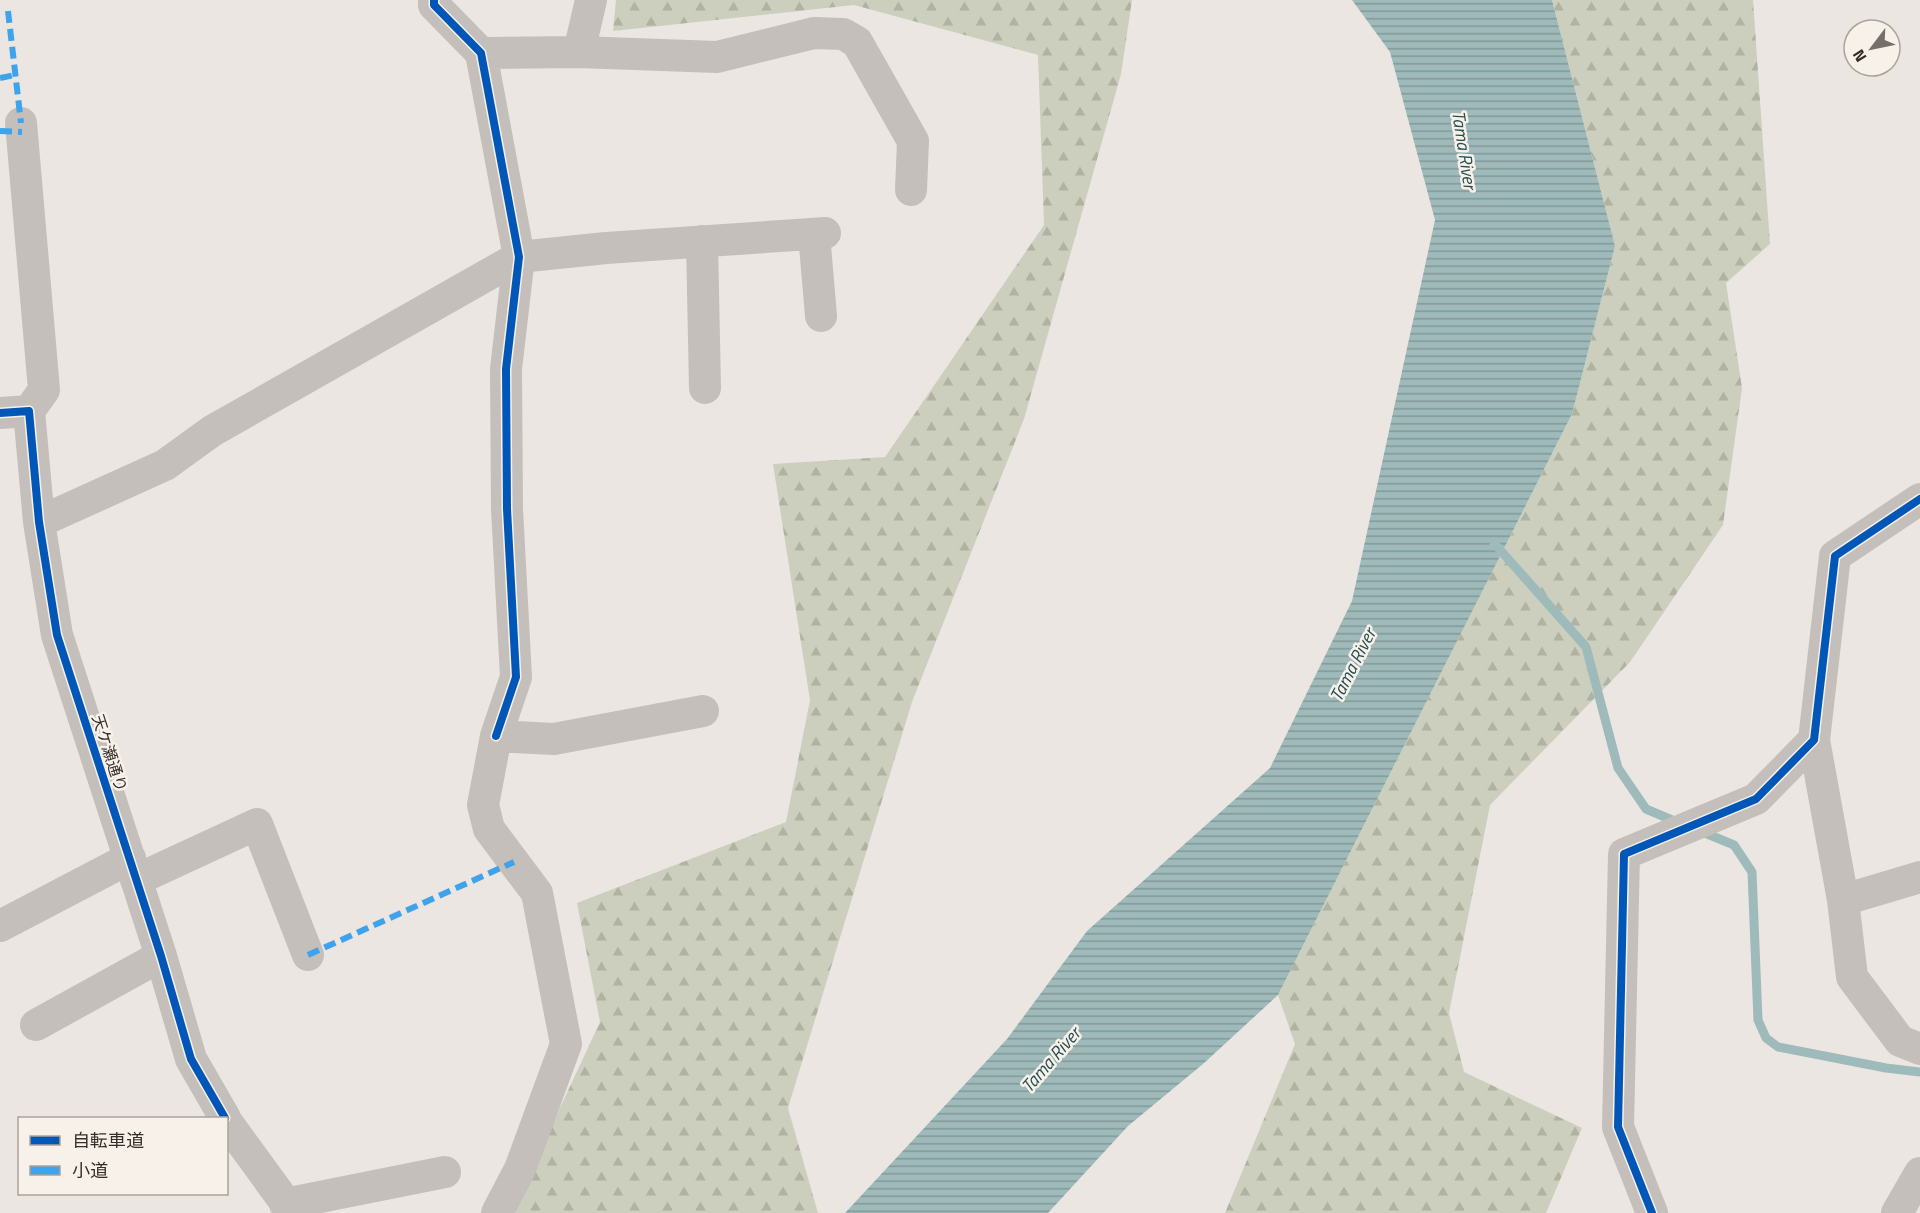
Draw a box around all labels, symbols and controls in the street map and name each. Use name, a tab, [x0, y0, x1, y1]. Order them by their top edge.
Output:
north arrow	[1842, 18, 1902, 78]
text: N	[1846, 45, 1872, 67]
water label: Tama River	[1445, 109, 1484, 193]
water label: Tama River	[1323, 622, 1384, 706]
street label: 天ケ瀬通り	[86, 711, 134, 795]
water label: Tama River	[1015, 1019, 1088, 1098]
legend	[18, 1117, 228, 1195]
text: 自転車道	[72, 1127, 144, 1154]
text: 小道	[72, 1157, 108, 1184]

